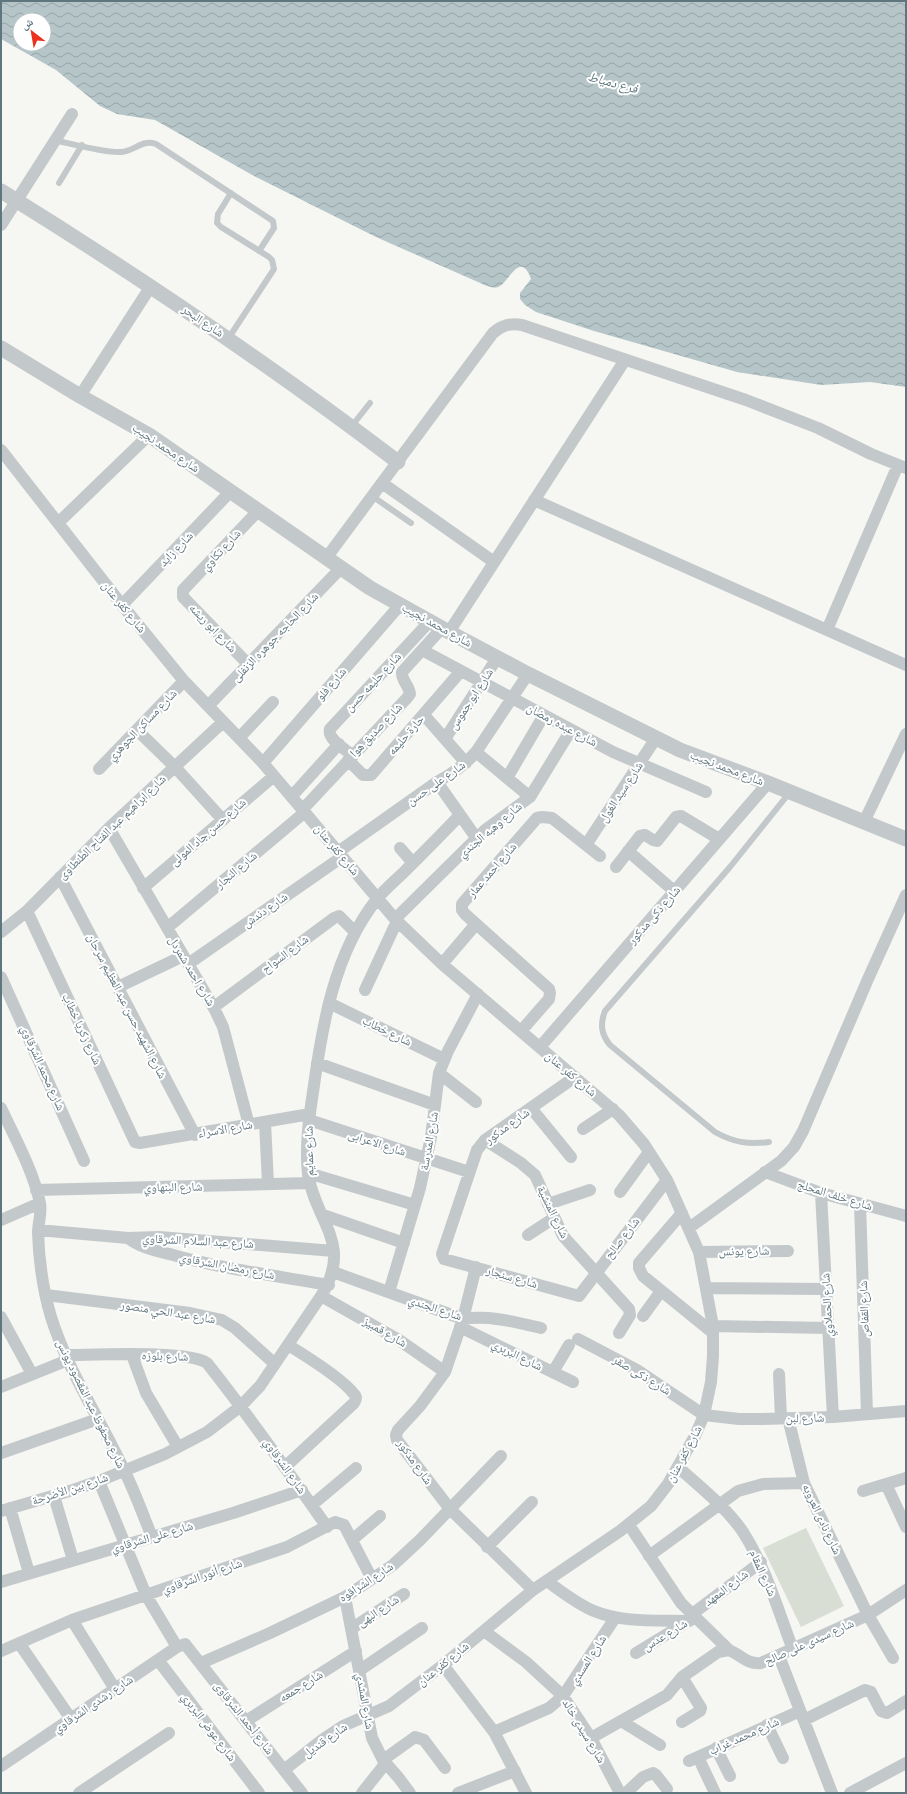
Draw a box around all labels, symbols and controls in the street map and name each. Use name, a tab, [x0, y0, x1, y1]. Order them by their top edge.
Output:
north arrow	[12, 12, 52, 52]
text: ش	[19, 15, 36, 33]
water label: فرع دمياط	[586, 69, 640, 98]
street label: شارع البحر	[178, 301, 227, 341]
street label: شارع محمد نجيب	[129, 420, 202, 476]
street label: شارع تكاوي	[198, 526, 246, 576]
street label: شارع زايد	[156, 529, 197, 570]
street label: شارع كفر عنان	[98, 578, 149, 636]
street label: شارع الحاجه جوهره الزنفلى	[229, 589, 322, 685]
street label: شارع محمد نجيب	[399, 600, 474, 651]
street label: شارع ابو ريشه	[186, 601, 240, 656]
street label: شارع حليمه حسن	[342, 649, 405, 715]
street label: شارع فلو	[313, 665, 350, 704]
street label: شارع ابو جموس	[446, 666, 497, 733]
street label: شارع مساكن الجوهري	[104, 686, 182, 766]
street label: شارع صديق هوا	[347, 700, 406, 761]
street label: شارع عبده رمضان	[524, 701, 600, 750]
street label: حارة حليمه	[385, 712, 428, 758]
street label: شارع محمد نجيب	[688, 748, 766, 789]
street label: شارع على حسن	[404, 758, 468, 809]
street label: شارع سيد الغول	[596, 759, 647, 825]
street label: شارع ابراهيم عبد الفتاح الطنطاوى	[55, 772, 170, 883]
street label: شارع حسن جاد المولى	[167, 795, 249, 869]
street label: شارع وهبه الجندي	[455, 799, 527, 863]
street label: شارع كفر عنان	[311, 822, 362, 879]
street label: شارع احمد عمار	[464, 840, 520, 902]
street label: شارع النجار	[212, 849, 260, 893]
street label: شارع ذكى مدكور	[624, 883, 684, 948]
street label: شارع دندش	[240, 889, 291, 931]
street label: شارع الشهيد حسن عبد العظيم سرحان	[83, 931, 170, 1081]
street label: شارع السواح	[259, 932, 312, 977]
street label: شارع احمد شمردل	[165, 934, 218, 1009]
street label: شارع زكريا خطاب	[58, 991, 105, 1067]
street label: شارع خطاب	[360, 1013, 414, 1050]
street label: شارع محمد الشرقاوي	[15, 1023, 68, 1114]
street label: شارع كفر عنان	[542, 1049, 599, 1100]
street label: شارع مدكور	[481, 1105, 533, 1148]
street label: شارع المدرسة	[417, 1110, 442, 1172]
street label: شارع الاسراء	[197, 1117, 254, 1142]
street label: شارع عمايم	[302, 1126, 317, 1176]
street label: شارع الاعرابى	[346, 1127, 408, 1160]
street label: شارع خلف المحلج	[795, 1177, 874, 1214]
street label: شارع البنهاوي	[144, 1179, 203, 1198]
street label: شارع المنشية	[533, 1183, 572, 1241]
street label: شارع صالح	[602, 1215, 643, 1262]
street label: شارع عبد السلام الشرقاوي	[142, 1231, 254, 1254]
street label: شارع يونس	[719, 1244, 770, 1259]
street label: شارع رمضان الشرقاوي	[178, 1250, 276, 1285]
street label: شارع سنجار	[484, 1263, 539, 1292]
street label: شارع الحملاوي	[818, 1272, 839, 1337]
street label: شارع القفاص	[856, 1280, 873, 1337]
street label: شارع الجندي	[406, 1293, 464, 1326]
street label: شارع عبد الحي منصور	[118, 1297, 217, 1329]
street label: شارع قمبيز	[359, 1313, 409, 1351]
street label: شارع محفوظ عبد المقصود يونس	[53, 1337, 128, 1471]
street label: شارع البربري	[488, 1337, 545, 1376]
street label: شارع بلوزه	[141, 1348, 189, 1365]
street label: شارع ذكى صقر	[609, 1352, 674, 1399]
street label: شارع لبن	[786, 1411, 824, 1426]
street label: شارع كفر عنان	[663, 1423, 706, 1485]
street label: شارع الشرقاوي	[258, 1435, 309, 1498]
street label: شارع مدكور	[393, 1436, 436, 1488]
street label: شارع بين الأضرحة	[30, 1470, 110, 1509]
street label: شارع نادى العروبه	[799, 1481, 845, 1557]
street label: شارع على الشرقاوي	[109, 1519, 196, 1558]
street label: شارع المقام	[746, 1548, 779, 1599]
street label: شارع أنور الشرقاوي	[160, 1556, 245, 1599]
street label: شارع الشراقوه	[336, 1559, 396, 1606]
street label: شارع المعهد	[701, 1567, 751, 1610]
street label: شارع البهى	[354, 1592, 402, 1631]
street label: شارع عدس	[640, 1616, 690, 1655]
street label: شارع سيدى على صالح	[762, 1616, 856, 1669]
street label: شارع المسدي	[567, 1632, 612, 1689]
street label: شارع كفر عنان	[414, 1639, 472, 1690]
street label: شارع جمعه	[277, 1667, 326, 1706]
street label: شارع رشدى الشرقاوي	[51, 1672, 137, 1738]
street label: شارع المشدي	[350, 1672, 377, 1731]
street label: شارع أحمد الشرقاوى	[210, 1679, 277, 1758]
street label: شارع عوض البربري	[176, 1690, 239, 1766]
street label: شارع سيدى خالد	[559, 1696, 609, 1766]
street label: شارع محمد غراب	[707, 1714, 782, 1759]
street label: شارع قنديل	[300, 1720, 351, 1761]

